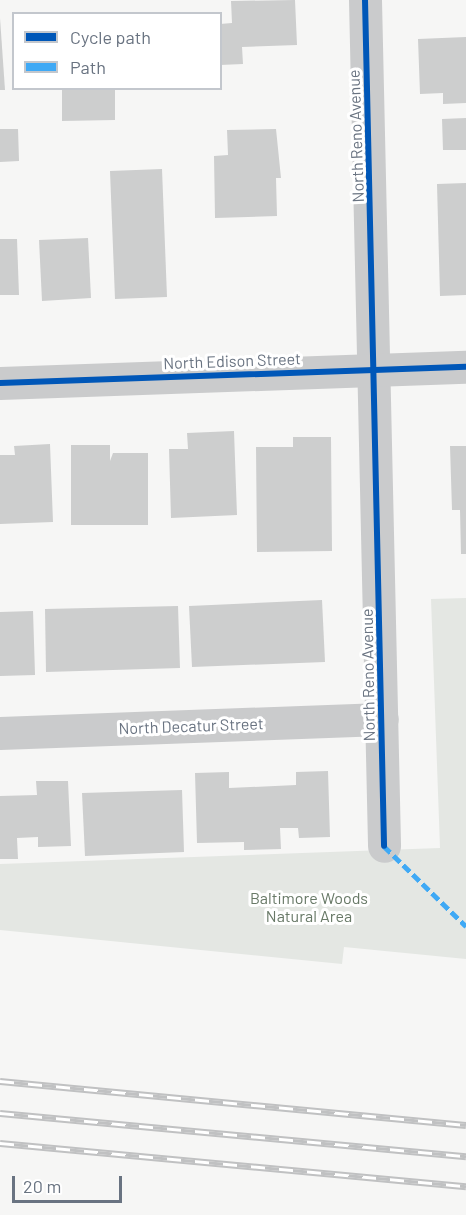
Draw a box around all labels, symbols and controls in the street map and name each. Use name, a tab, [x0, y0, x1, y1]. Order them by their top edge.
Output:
legend	[12, 12, 222, 90]
text: Cycle path	[70, 26, 151, 48]
text: Path	[70, 56, 106, 78]
street label: North Reno Avenue	[344, 69, 368, 203]
street label: North Edison Street	[163, 349, 301, 373]
street label: North Reno Avenue	[357, 608, 379, 742]
street label: North Decatur Street	[118, 714, 264, 738]
park label: Baltimore Woods Natural Area	[250, 888, 368, 926]
scale bar	[15, 1164, 124, 1202]
text: 20 m	[23, 1175, 61, 1197]

